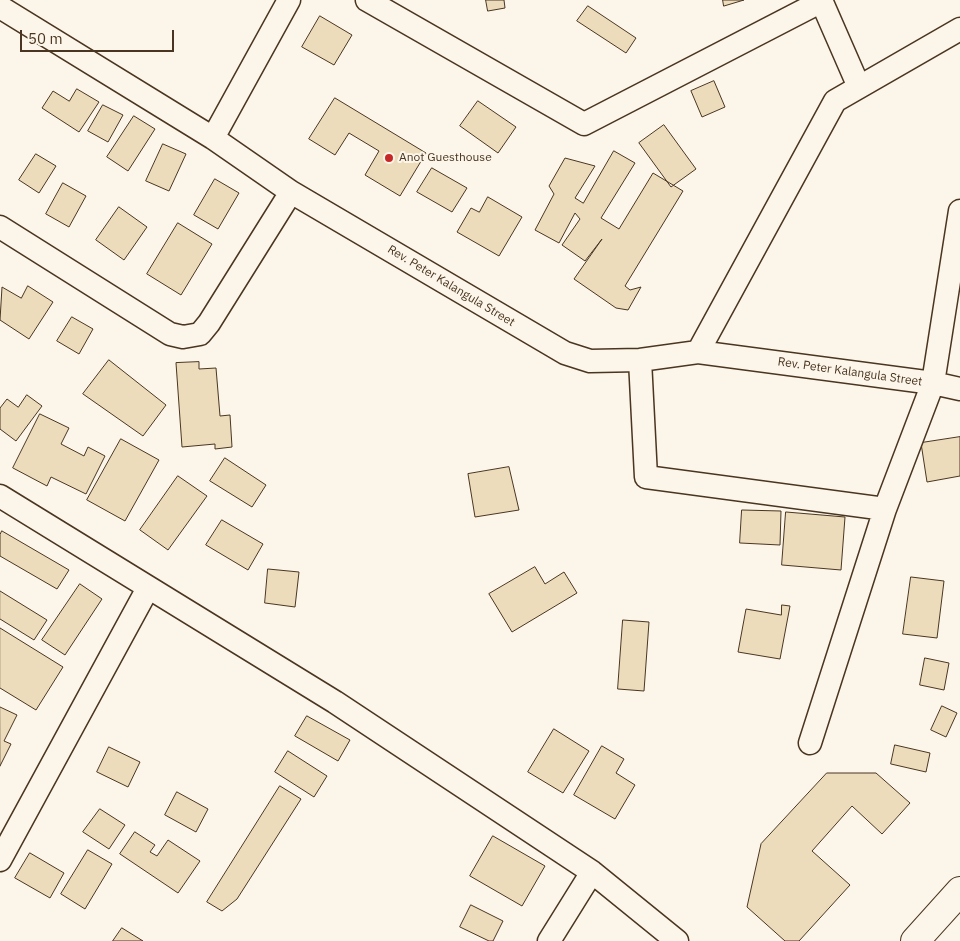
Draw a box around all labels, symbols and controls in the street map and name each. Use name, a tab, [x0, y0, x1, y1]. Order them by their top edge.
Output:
scale bar	[22, 20, 176, 52]
text: 50 m	[28, 29, 63, 48]
place label: Anot Guesthouse	[399, 151, 492, 165]
marker: Anot Guesthouse	[383, 152, 395, 164]
street label: Rev. Peter Kalangula Street	[385, 242, 517, 330]
street label: Rev. Peter Kalangula Street	[777, 355, 923, 389]

